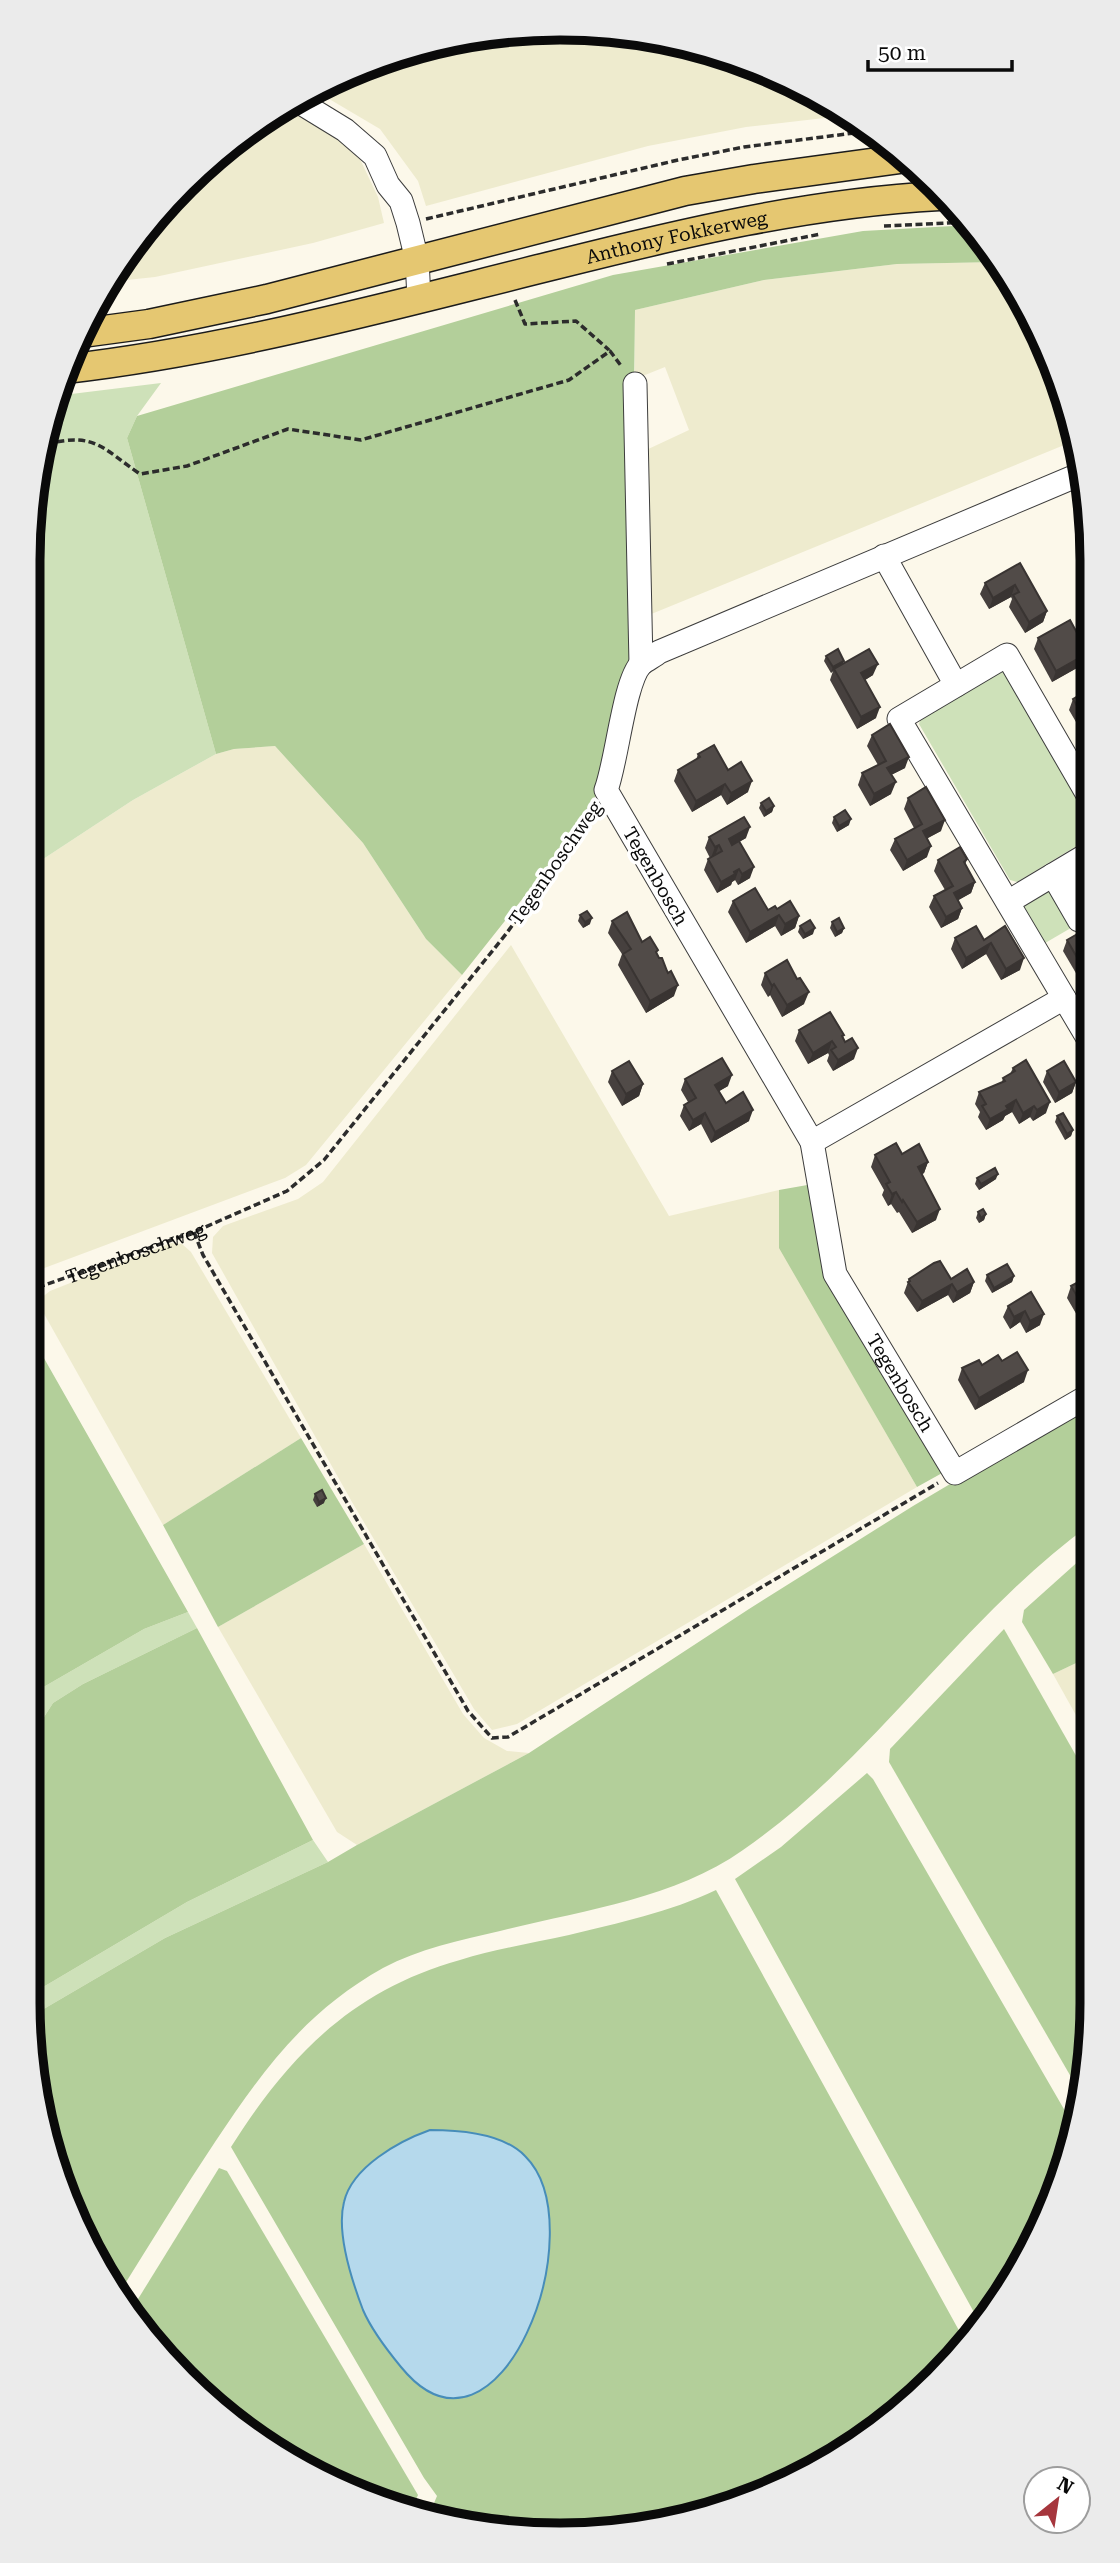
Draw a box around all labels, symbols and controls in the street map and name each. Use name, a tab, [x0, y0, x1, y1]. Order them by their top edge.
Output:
scale bar	[868, 28, 1012, 72]
text: 50 m	[878, 41, 926, 65]
street label: Anthony Fokkerweg	[584, 206, 769, 269]
street label: Tegenboschweg	[504, 797, 607, 930]
street label: Tegenbosch	[618, 823, 693, 930]
street label: Tegenboschweg	[63, 1217, 209, 1289]
street label: Tegenbosch	[862, 1330, 939, 1436]
north arrow	[1022, 2465, 1092, 2535]
text: N	[1053, 2472, 1078, 2500]

